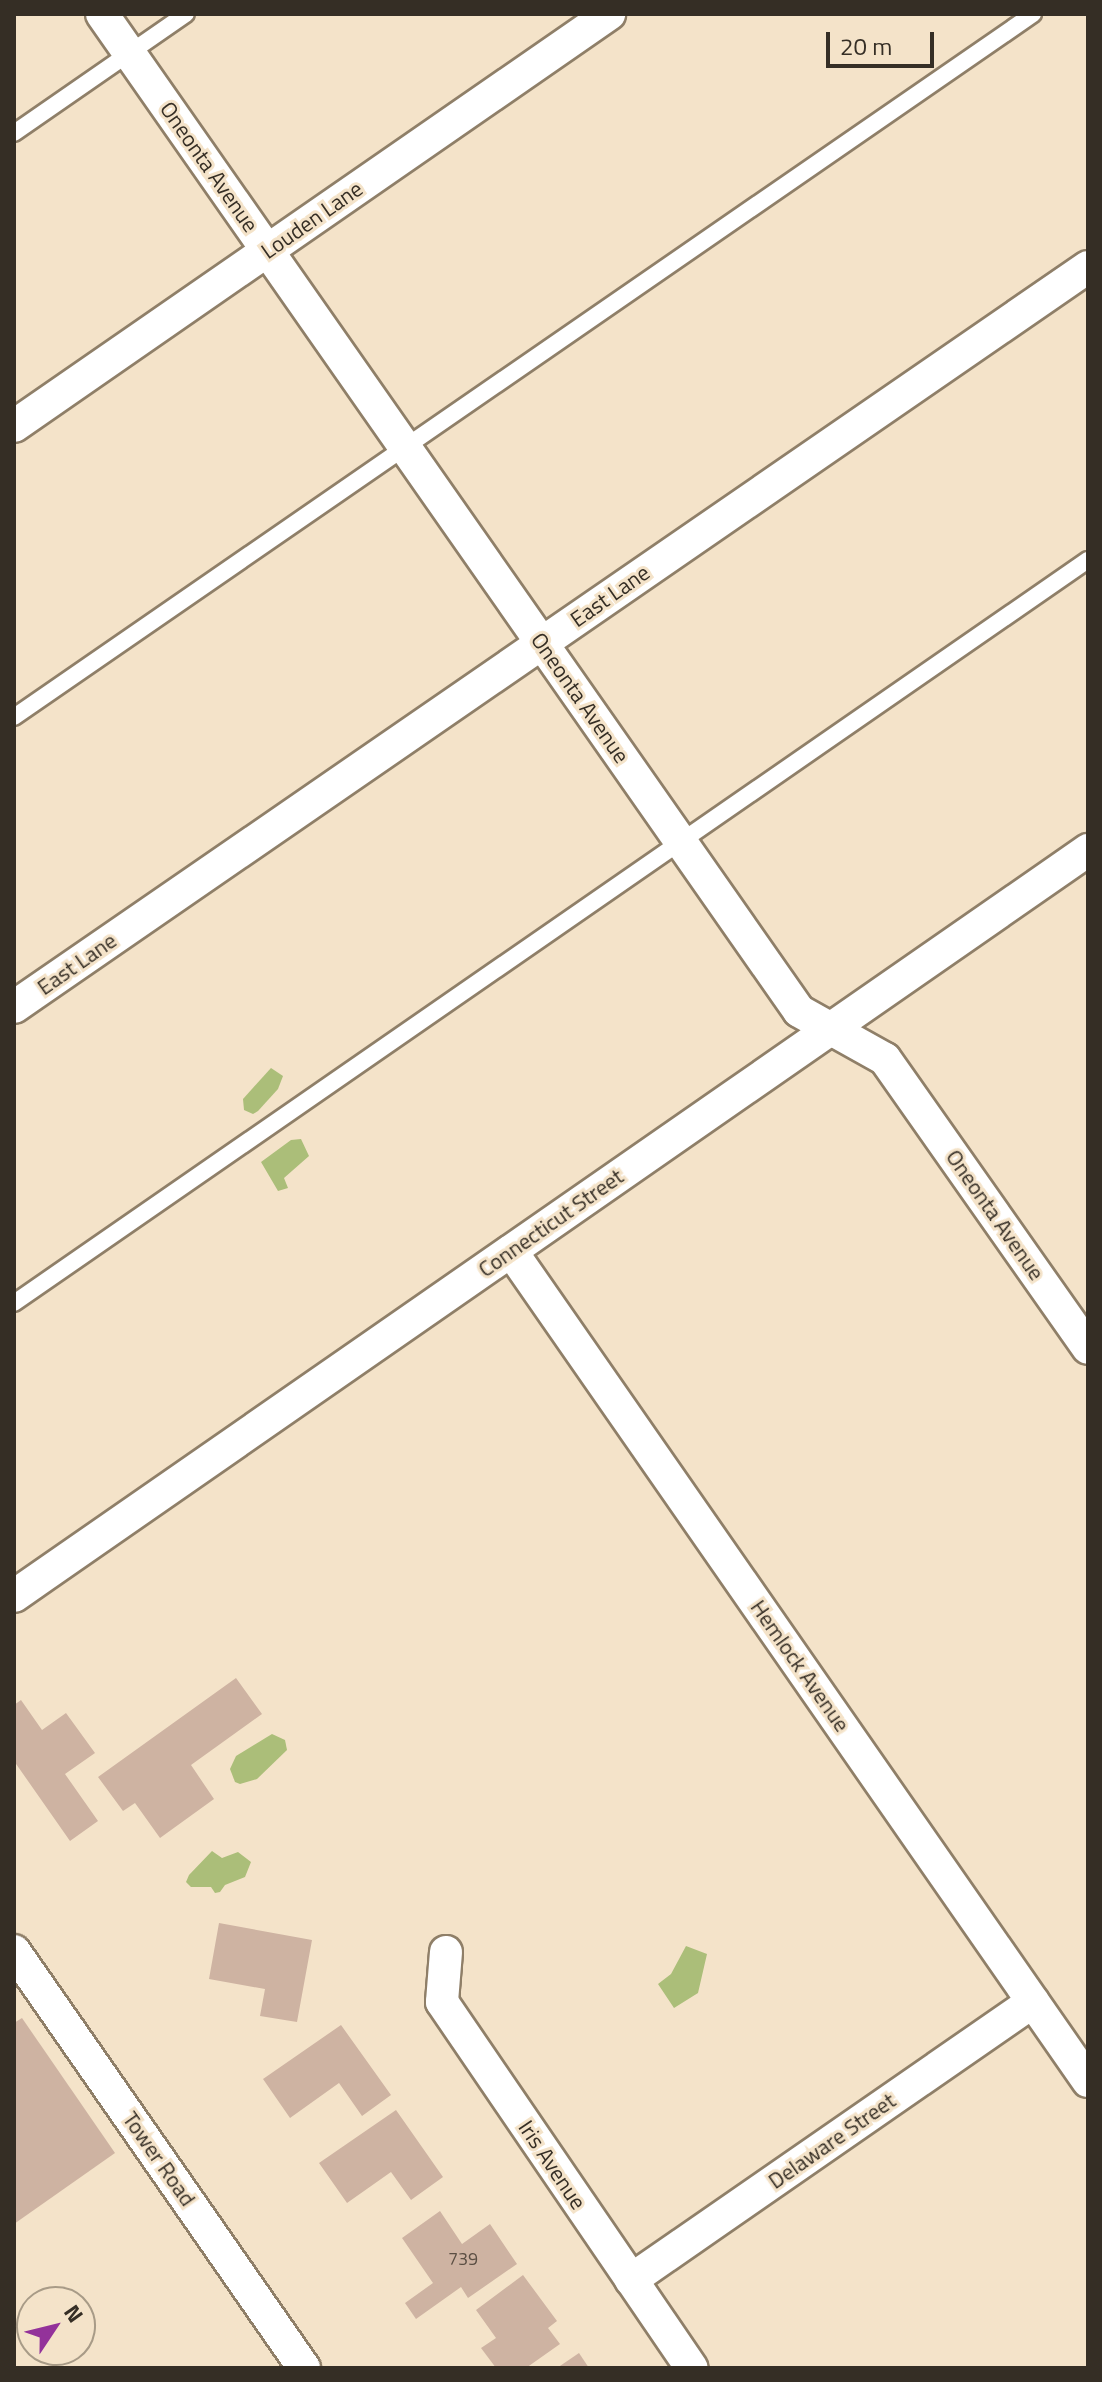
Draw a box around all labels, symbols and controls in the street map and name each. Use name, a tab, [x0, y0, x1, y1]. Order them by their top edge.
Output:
scale bar	[830, 16, 938, 66]
text: 20 m	[840, 28, 892, 64]
street label: Oneonta Avenue	[154, 97, 264, 237]
street label: Louden Lane	[256, 175, 368, 265]
street label: East Lane	[565, 559, 655, 633]
street label: Oneonta Avenue	[525, 628, 635, 768]
street label: East Lane	[32, 927, 122, 1001]
street label: Oneonta Avenue	[940, 1145, 1050, 1285]
street label: Connecticut Street	[473, 1163, 629, 1283]
street label: Hemlock Avenue	[745, 1595, 855, 1737]
street label: Delaware Street	[763, 2087, 901, 2195]
street label: Tower Road	[117, 2107, 201, 2211]
street label: Iris Avenue	[513, 2115, 591, 2215]
house number: 739	[448, 2248, 478, 2270]
north arrow	[16, 2286, 96, 2366]
text: N	[56, 2297, 92, 2329]

